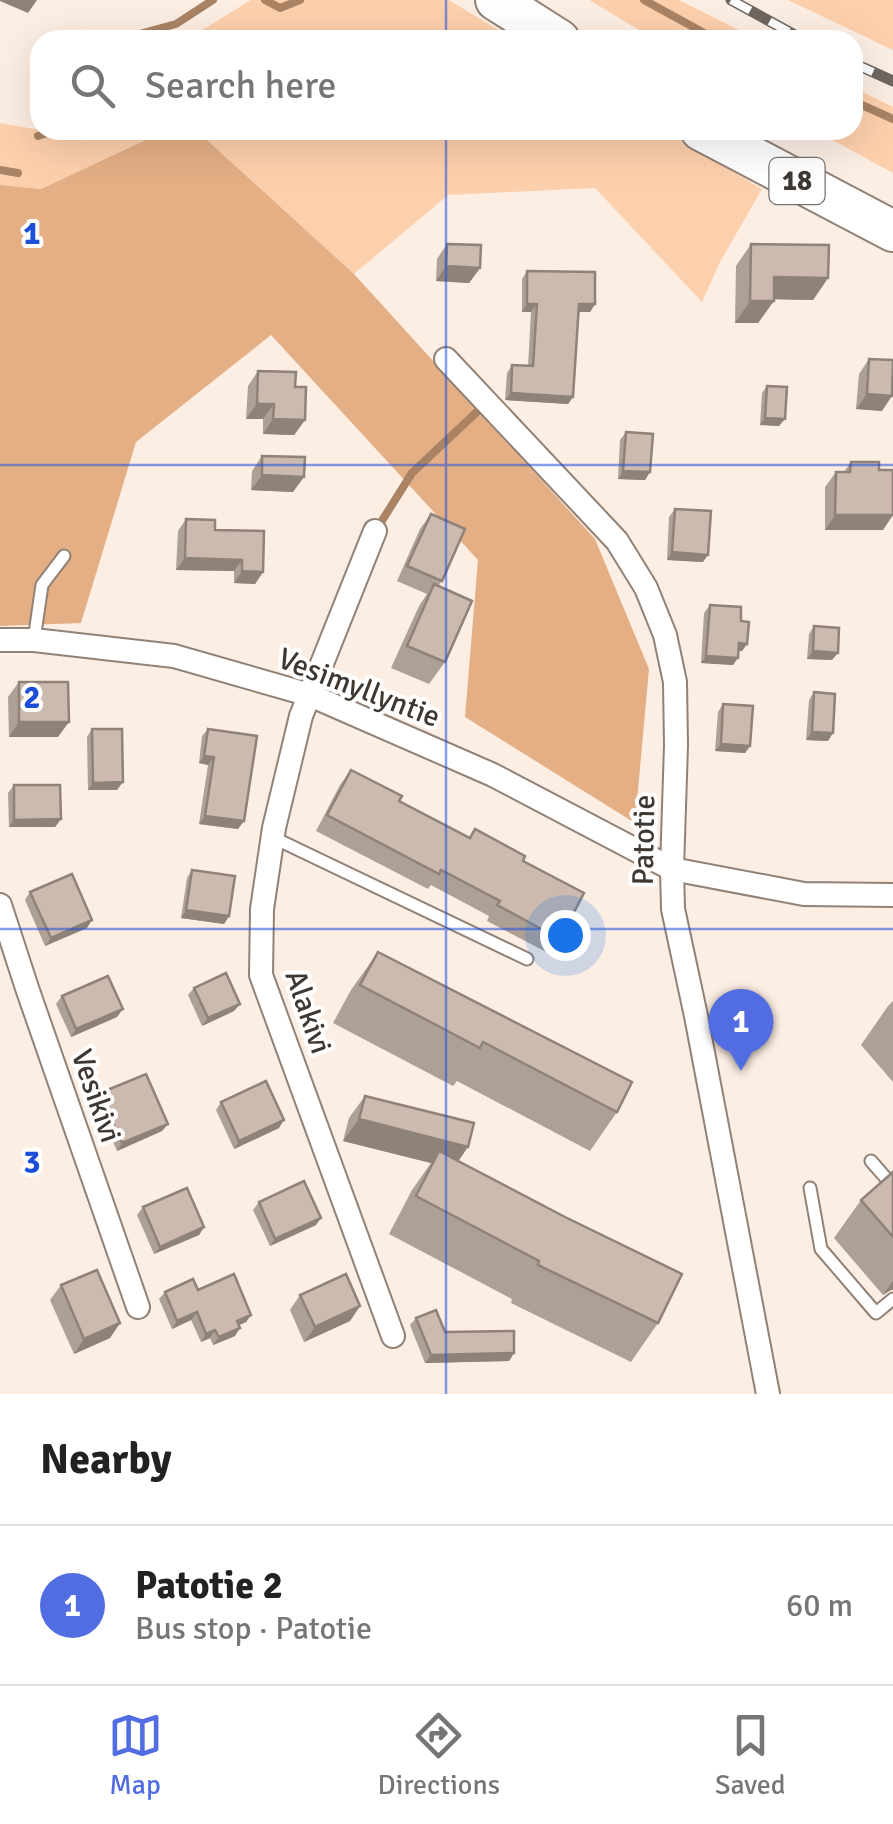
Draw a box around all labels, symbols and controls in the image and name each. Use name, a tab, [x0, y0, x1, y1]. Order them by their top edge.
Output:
search box	[30, 30, 863, 140]
icon: search	[65, 58, 120, 113]
text: Search here	[145, 62, 337, 109]
road number: 18	[770, 158, 824, 204]
text: 1	[23, 214, 41, 253]
street label: Vesimyllyntie	[273, 640, 445, 736]
text: 2	[23, 678, 41, 717]
street label: Patotie	[625, 794, 663, 886]
your location	[540, 910, 591, 961]
street label: Alakivi	[276, 965, 340, 1059]
pin: 1	[708, 988, 774, 1071]
street label: Vesikivi	[63, 1045, 129, 1147]
text: 3	[23, 1143, 41, 1182]
text: Nearby	[40, 1434, 172, 1485]
text: Patotie 2	[135, 1562, 283, 1609]
text: 1	[64, 1586, 81, 1625]
text: 60 m	[786, 1586, 853, 1625]
text: Bus stop · Patotie	[135, 1609, 372, 1648]
tab: Map	[108, 1708, 163, 1802]
tab: Directions	[378, 1708, 500, 1802]
tab: Saved	[715, 1708, 785, 1802]

